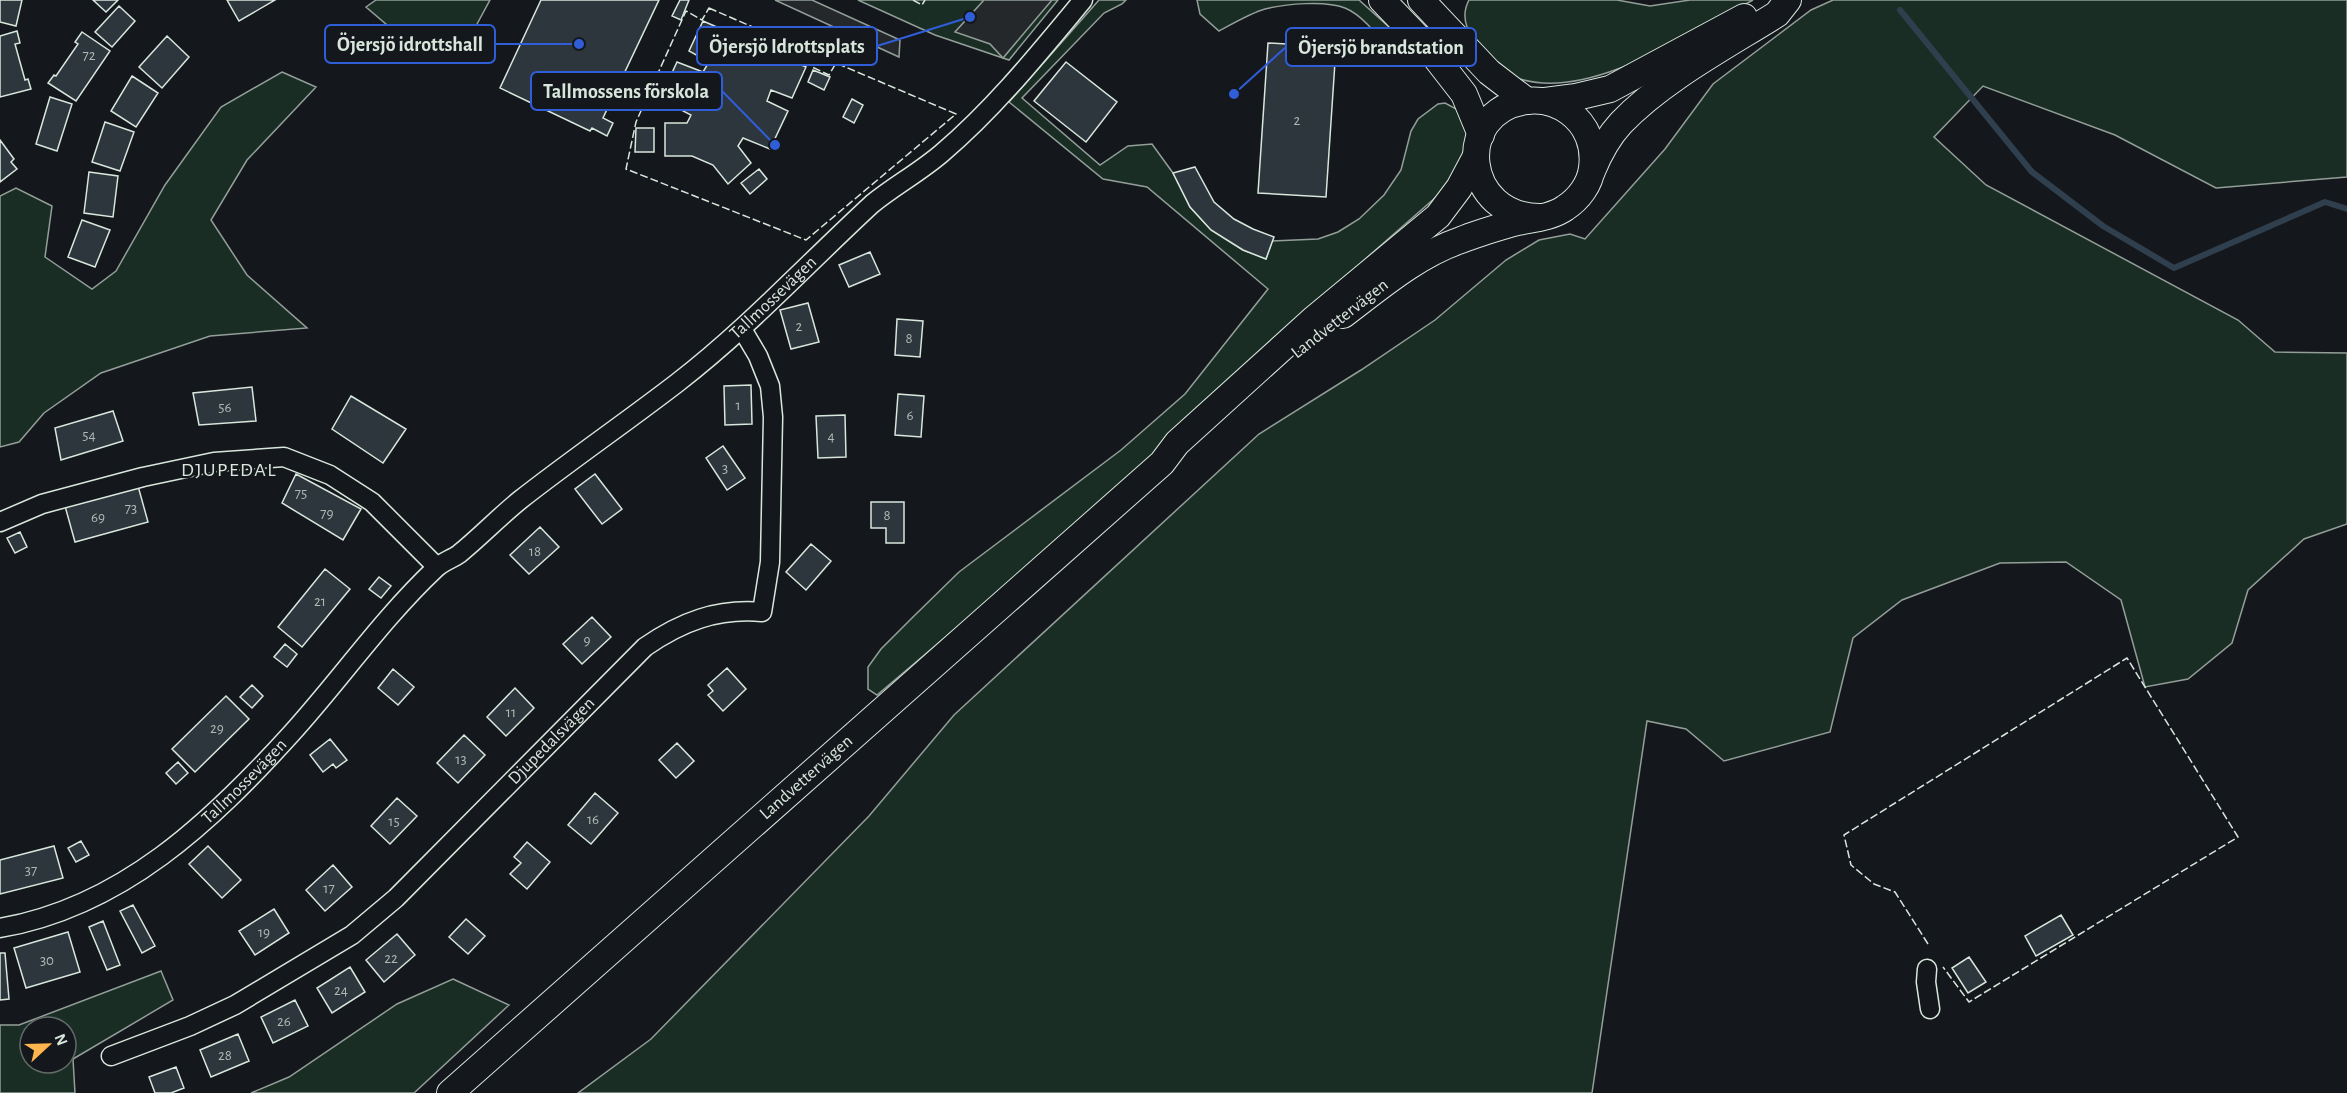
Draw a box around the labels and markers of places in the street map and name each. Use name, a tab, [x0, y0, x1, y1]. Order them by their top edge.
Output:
callout: Öjersjö idrottshall	[325, 25, 495, 63]
callout: Öjersjö Idrottsplats	[697, 27, 877, 65]
callout: Öjersjö brandstation	[1286, 28, 1476, 66]
callout: Tallmossens förskola	[531, 72, 722, 110]

